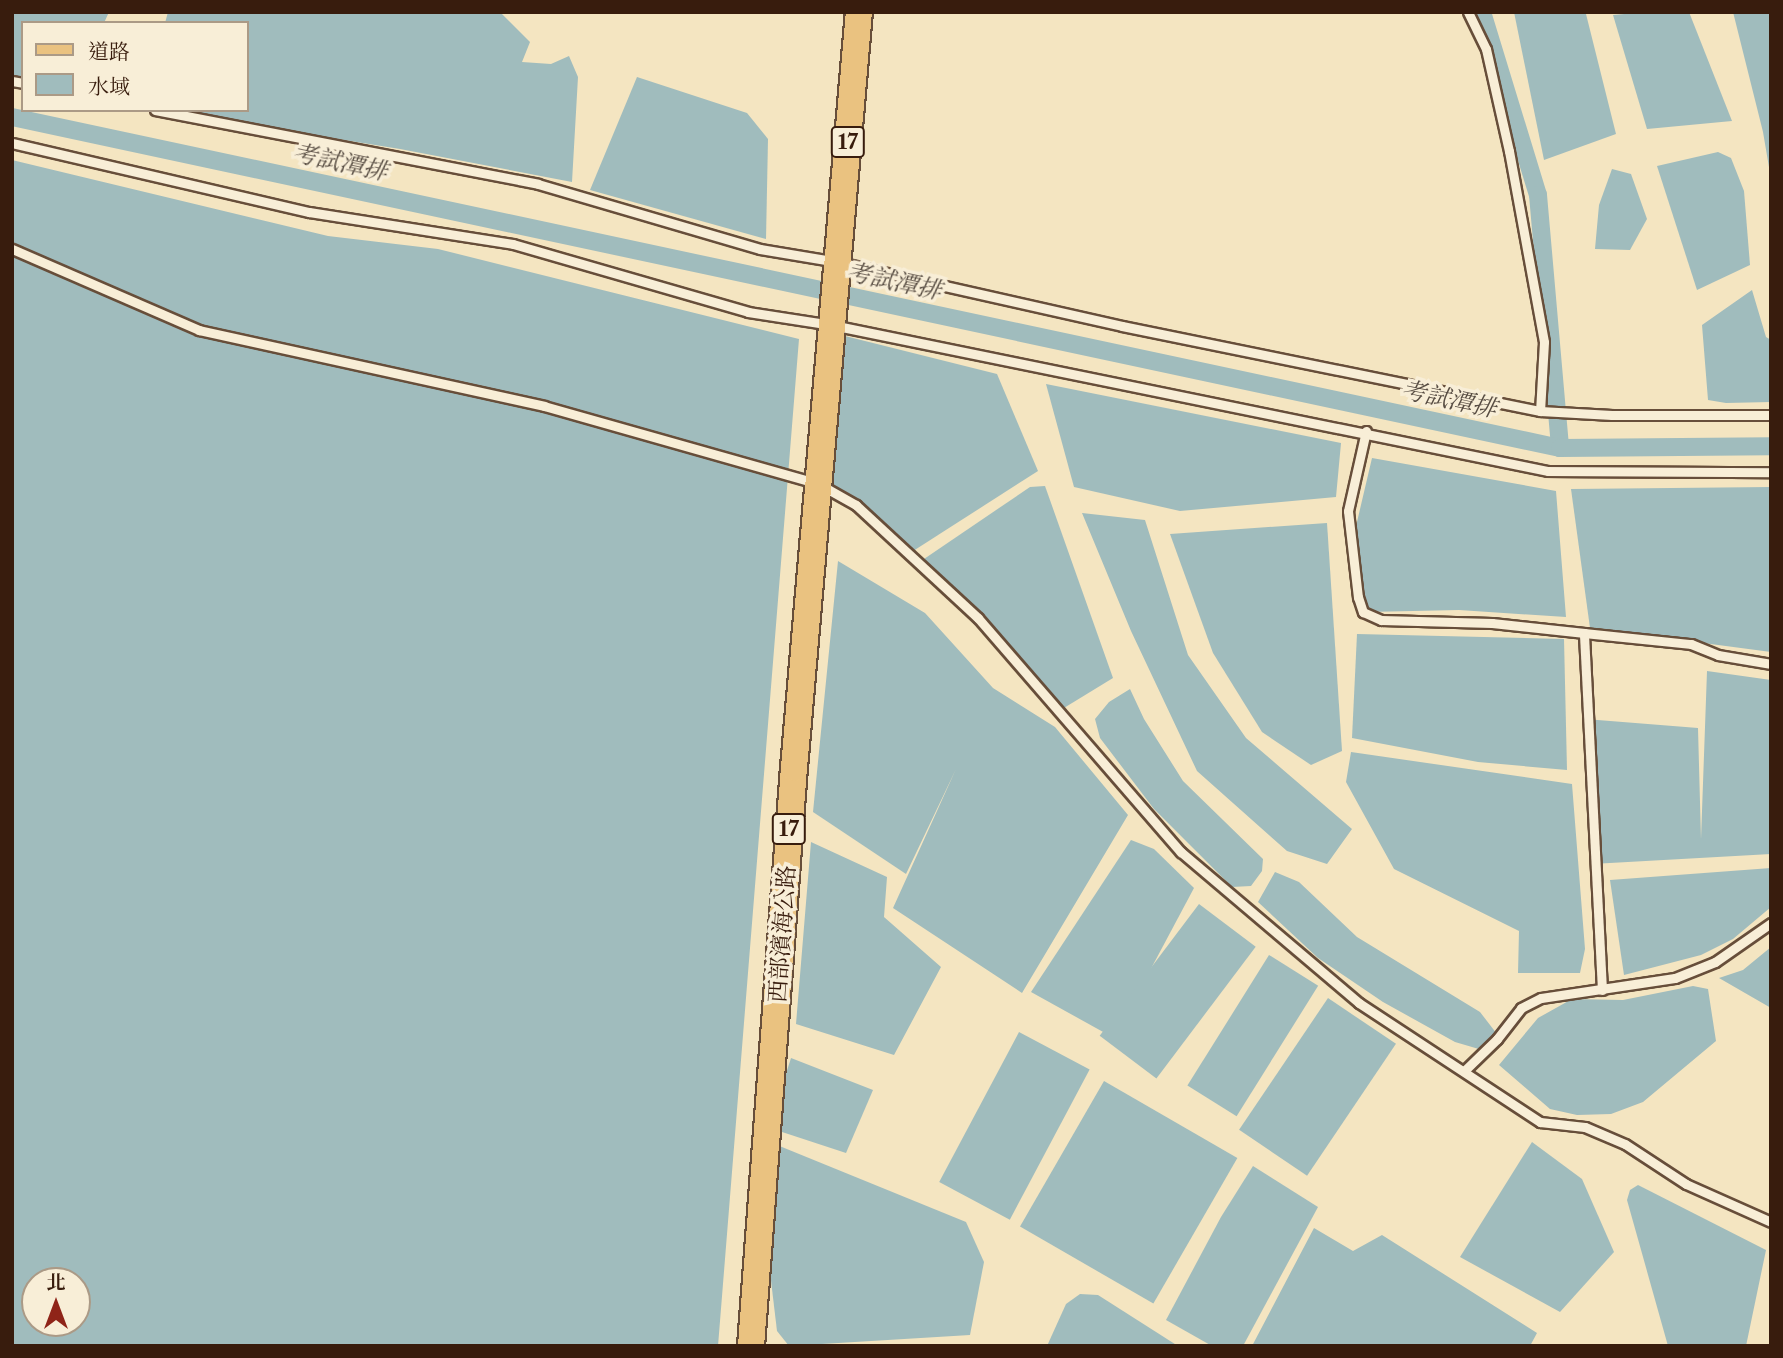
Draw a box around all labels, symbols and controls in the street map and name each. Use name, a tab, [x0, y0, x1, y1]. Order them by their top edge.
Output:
legend	[21, 21, 248, 112]
text: 道路	[88, 39, 130, 64]
text: 水域	[88, 74, 130, 99]
road number: 17	[830, 124, 866, 160]
water label: 考試潭排	[290, 138, 390, 186]
water label: 考試潭排	[844, 257, 944, 305]
water label: 考試潭排	[1399, 375, 1499, 423]
road number: 17	[772, 812, 806, 846]
street label: 西部濱海公路	[763, 864, 801, 1004]
north arrow	[21, 1267, 91, 1337]
text: 北	[46, 1271, 66, 1294]

